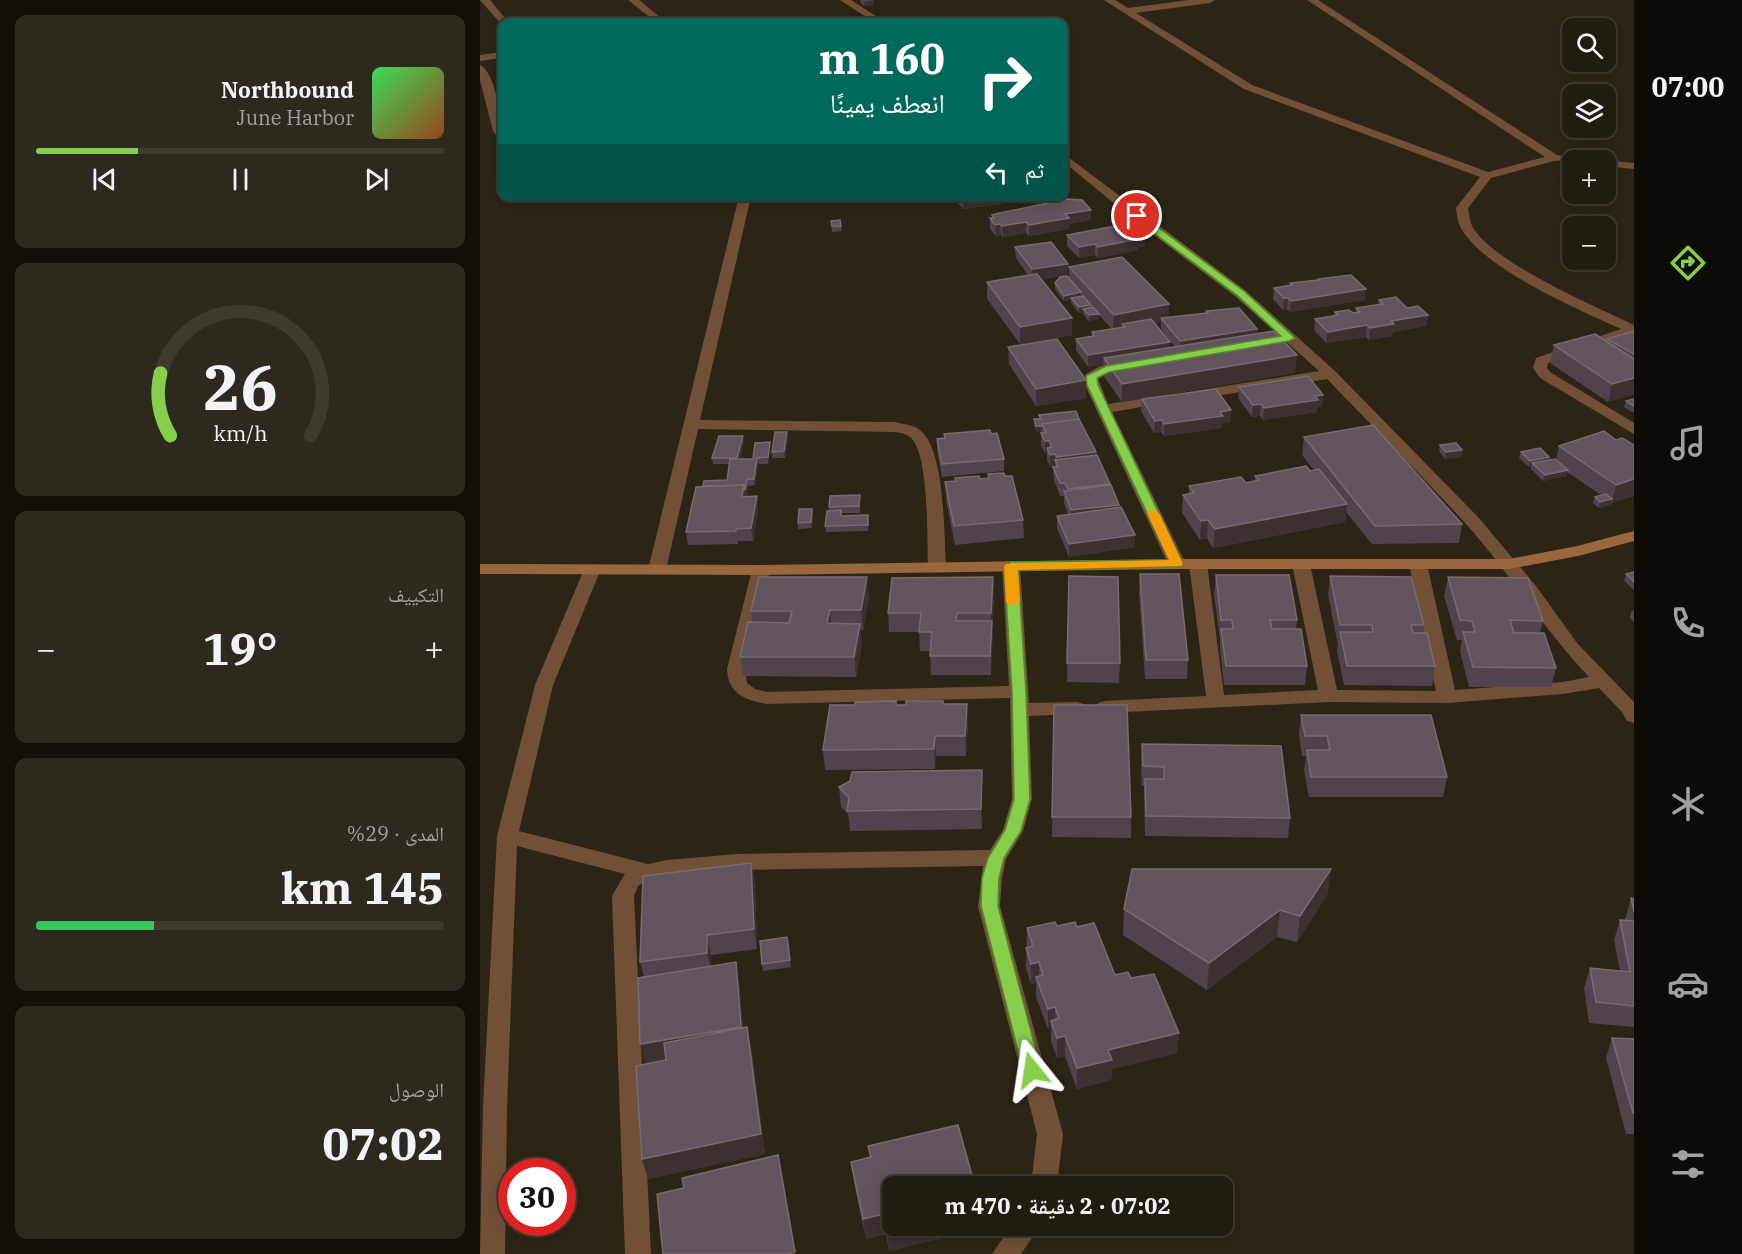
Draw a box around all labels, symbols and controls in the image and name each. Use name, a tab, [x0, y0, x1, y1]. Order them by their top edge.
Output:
map controls	[1562, 18, 1616, 270]
button: search	[1562, 18, 1616, 72]
text: 160 m	[819, 31, 945, 86]
icon: right	[966, 42, 1044, 120]
text: 07:00	[1652, 69, 1725, 104]
text: Northbound	[221, 75, 354, 104]
button: layers	[1562, 84, 1616, 138]
text: انعطف يمينًا	[830, 85, 945, 120]
text: June Harbor	[237, 104, 354, 131]
button: +	[1562, 150, 1616, 204]
text: ثم	[1025, 155, 1044, 184]
icon: left	[980, 156, 1013, 189]
icon: previous	[88, 163, 121, 196]
icon: pause	[224, 163, 257, 196]
icon: next	[360, 163, 393, 196]
pin	[1111, 190, 1162, 241]
icon: arrive	[1120, 199, 1153, 232]
button: −	[1562, 216, 1616, 270]
icon: directions	[1667, 242, 1709, 284]
text: 26	[203, 346, 277, 427]
text: km/h	[213, 420, 267, 448]
icon: music	[1667, 422, 1709, 464]
text: التكييف	[388, 581, 444, 608]
icon: phone	[1667, 602, 1709, 644]
text: 19°	[202, 619, 278, 677]
text: −	[36, 627, 56, 670]
text: +	[424, 627, 444, 670]
icon: climate	[1667, 783, 1709, 825]
text: المدى · 29%	[347, 820, 444, 847]
text: 145 km	[281, 858, 444, 916]
icon: car	[1667, 963, 1709, 1005]
position arrow	[1000, 1038, 1064, 1102]
text: الوصول	[389, 1076, 444, 1103]
text: 07:02	[322, 1114, 444, 1172]
icon: filters	[1667, 1143, 1709, 1185]
speed limit sign: 30	[498, 1158, 576, 1236]
text: 07:02 · 2 دقيقة · 470 m	[944, 1191, 1171, 1220]

